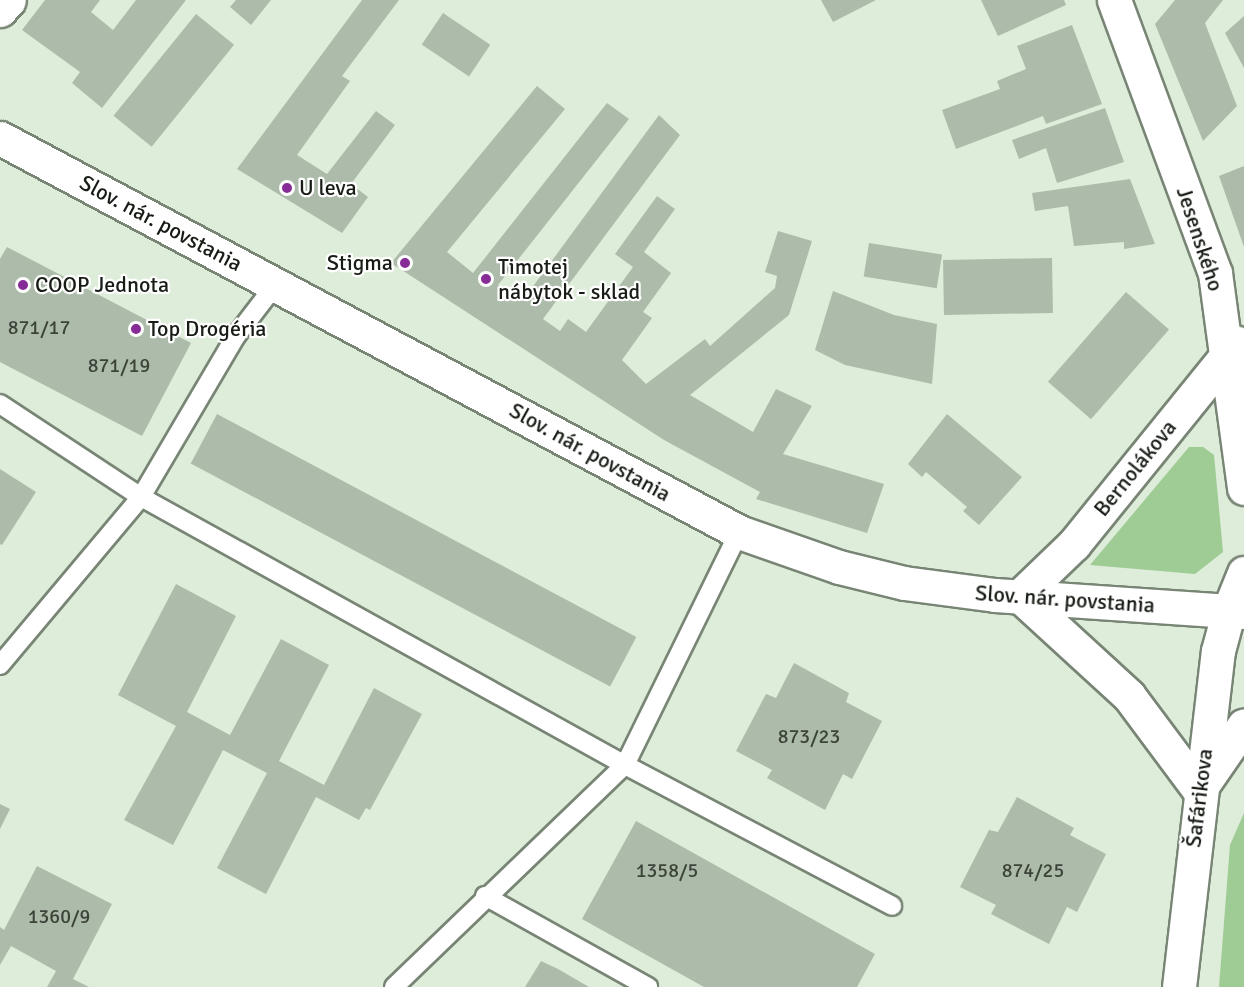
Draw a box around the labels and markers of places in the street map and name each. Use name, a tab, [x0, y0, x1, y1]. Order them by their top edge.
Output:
place label: U leva	[299, 175, 357, 201]
marker: U leva	[280, 181, 294, 195]
place label: Stigma	[327, 250, 393, 276]
place label: Timotej nábytok - sklad	[498, 253, 640, 304]
marker: Stigma	[398, 256, 412, 270]
place label: COOP Jednota	[35, 272, 169, 298]
marker: Timotej nábytok - sklad	[479, 272, 493, 286]
marker: COOP Jednota	[16, 278, 30, 292]
place label: Top Drogéria	[148, 316, 267, 342]
marker: Top Drogéria	[129, 322, 143, 336]

